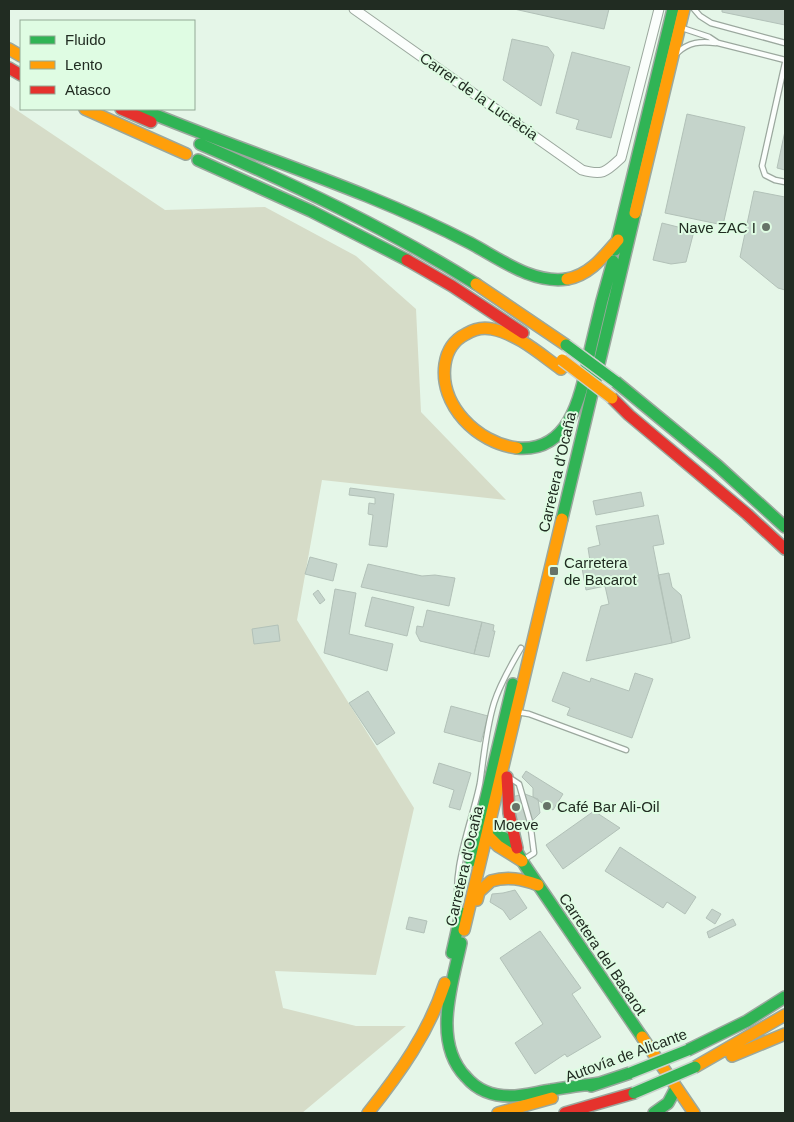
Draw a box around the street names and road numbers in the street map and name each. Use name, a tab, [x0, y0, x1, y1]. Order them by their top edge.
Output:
street label: Carrer de la Lucrècia	[417, 49, 542, 144]
street label: Carretera d'Ocaña	[535, 410, 579, 534]
street label: Carretera d'Ocaña	[442, 804, 486, 928]
street label: Carretera del Bacarot	[556, 890, 651, 1019]
street label: Autovía de Alicante	[563, 1025, 689, 1085]

